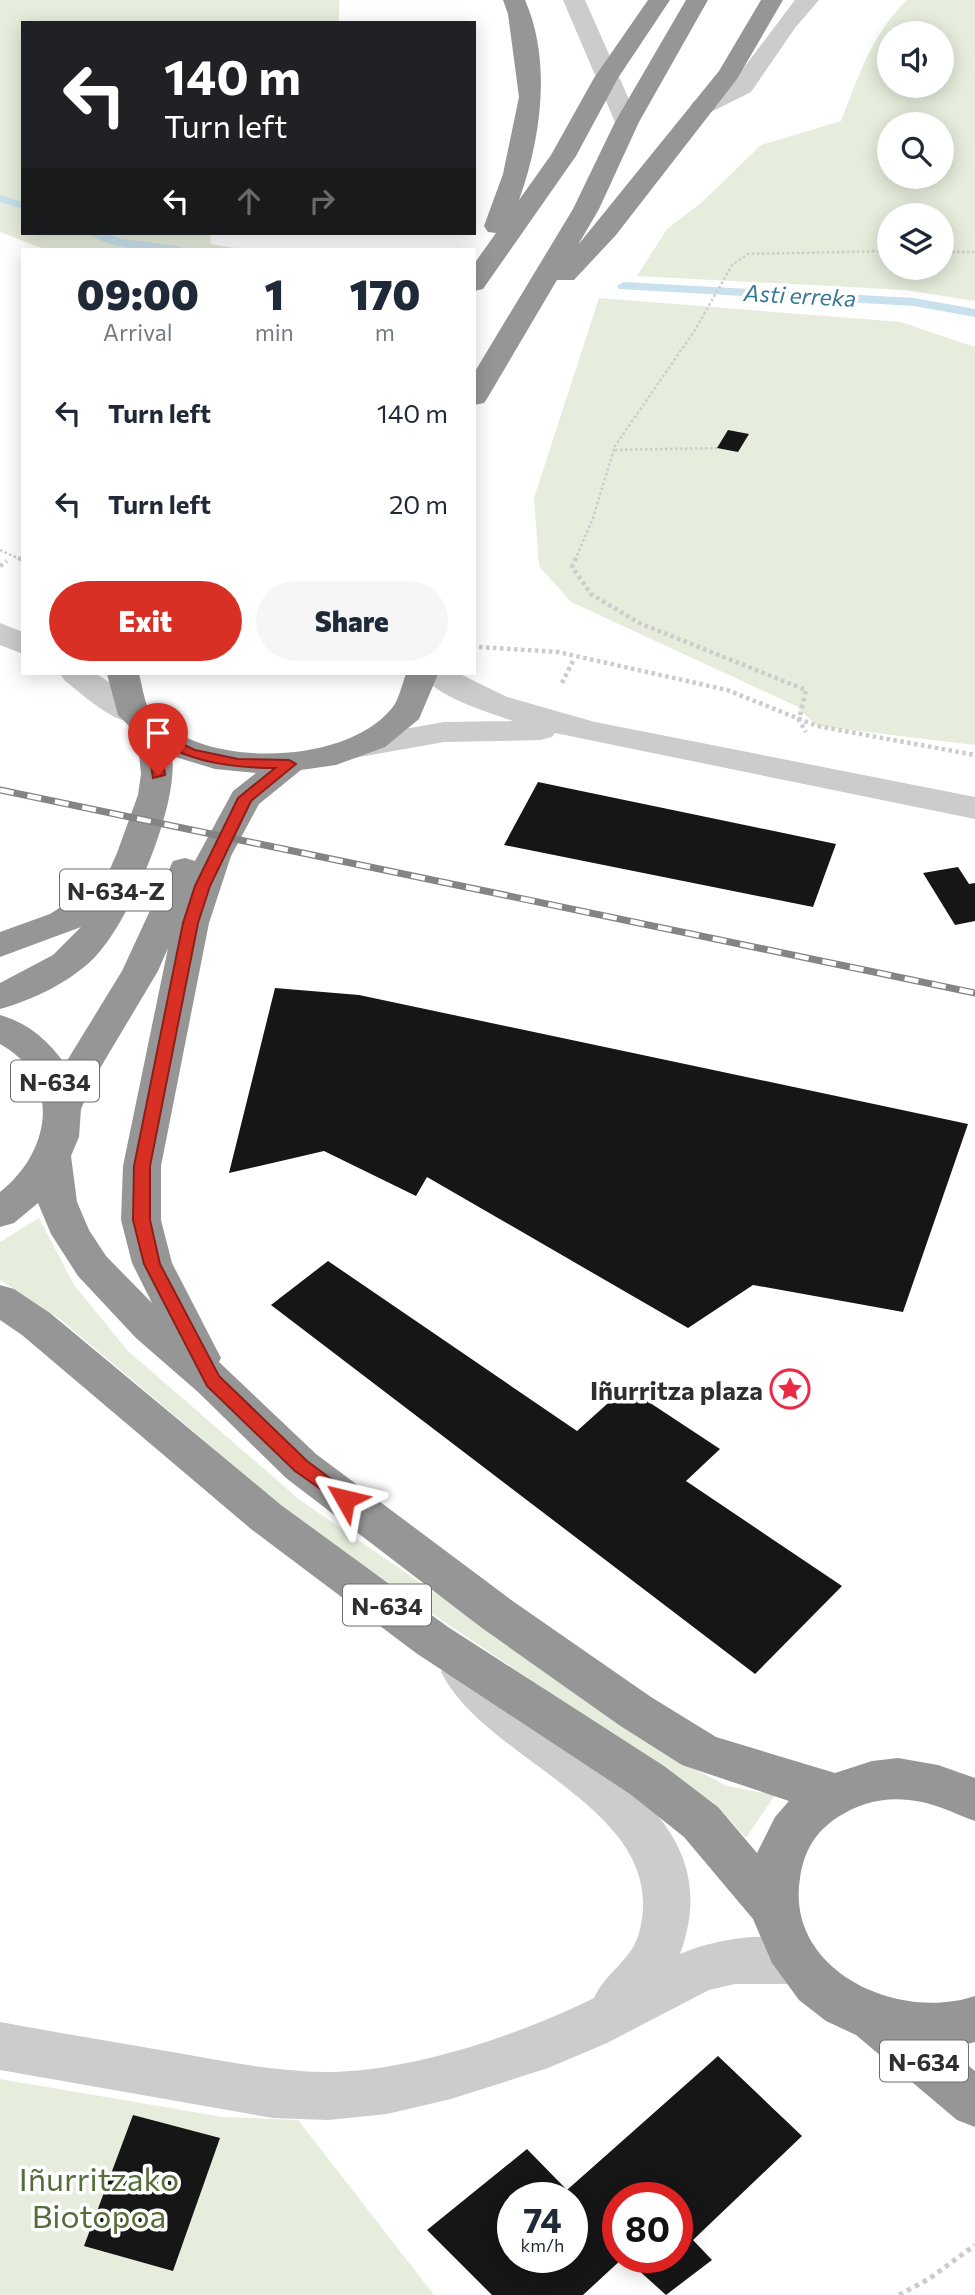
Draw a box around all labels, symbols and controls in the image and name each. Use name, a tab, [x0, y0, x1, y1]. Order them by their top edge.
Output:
map controls	[877, 21, 954, 280]
button: sound	[877, 21, 954, 98]
text: 140 m	[164, 45, 301, 105]
icon: left	[49, 49, 140, 140]
text: Turn left	[164, 105, 288, 145]
button: search	[877, 112, 954, 189]
icon: left	[157, 182, 195, 220]
icon: ahead	[230, 182, 268, 220]
icon: right	[303, 182, 341, 220]
button: layers	[877, 203, 954, 280]
text: 09:00	[77, 267, 199, 319]
text: 1	[264, 267, 284, 319]
text: 170	[349, 267, 420, 319]
water label: Asti erreka	[742, 278, 857, 312]
text: Arrival	[103, 318, 173, 346]
text: min	[255, 318, 294, 346]
text: m	[375, 318, 395, 346]
icon: left	[49, 394, 87, 432]
text: Turn left	[108, 397, 211, 428]
text: 140 m	[377, 397, 448, 428]
icon: left	[49, 485, 87, 523]
text: Turn left	[108, 488, 211, 519]
text: 20 m	[389, 488, 448, 519]
button: Exit	[49, 581, 242, 661]
button: Share	[256, 581, 448, 661]
pin	[128, 703, 188, 775]
icon: arrive	[139, 714, 177, 752]
road number: N-634-Z	[60, 870, 172, 910]
road number: N-634	[11, 1060, 99, 1101]
place icon: Iñurritza plaza	[769, 1368, 811, 1410]
place label: Iñurritza plaza	[590, 1374, 763, 1405]
position arrow	[308, 1462, 382, 1536]
road number: N-634	[343, 1584, 431, 1625]
road number: N-634	[880, 2040, 968, 2082]
park label: Iñurritzako Biotopoa	[19, 2158, 179, 2235]
speed limit sign: 80	[602, 2182, 693, 2273]
text: 74	[523, 2197, 562, 2240]
text: km/h	[521, 2234, 564, 2256]

